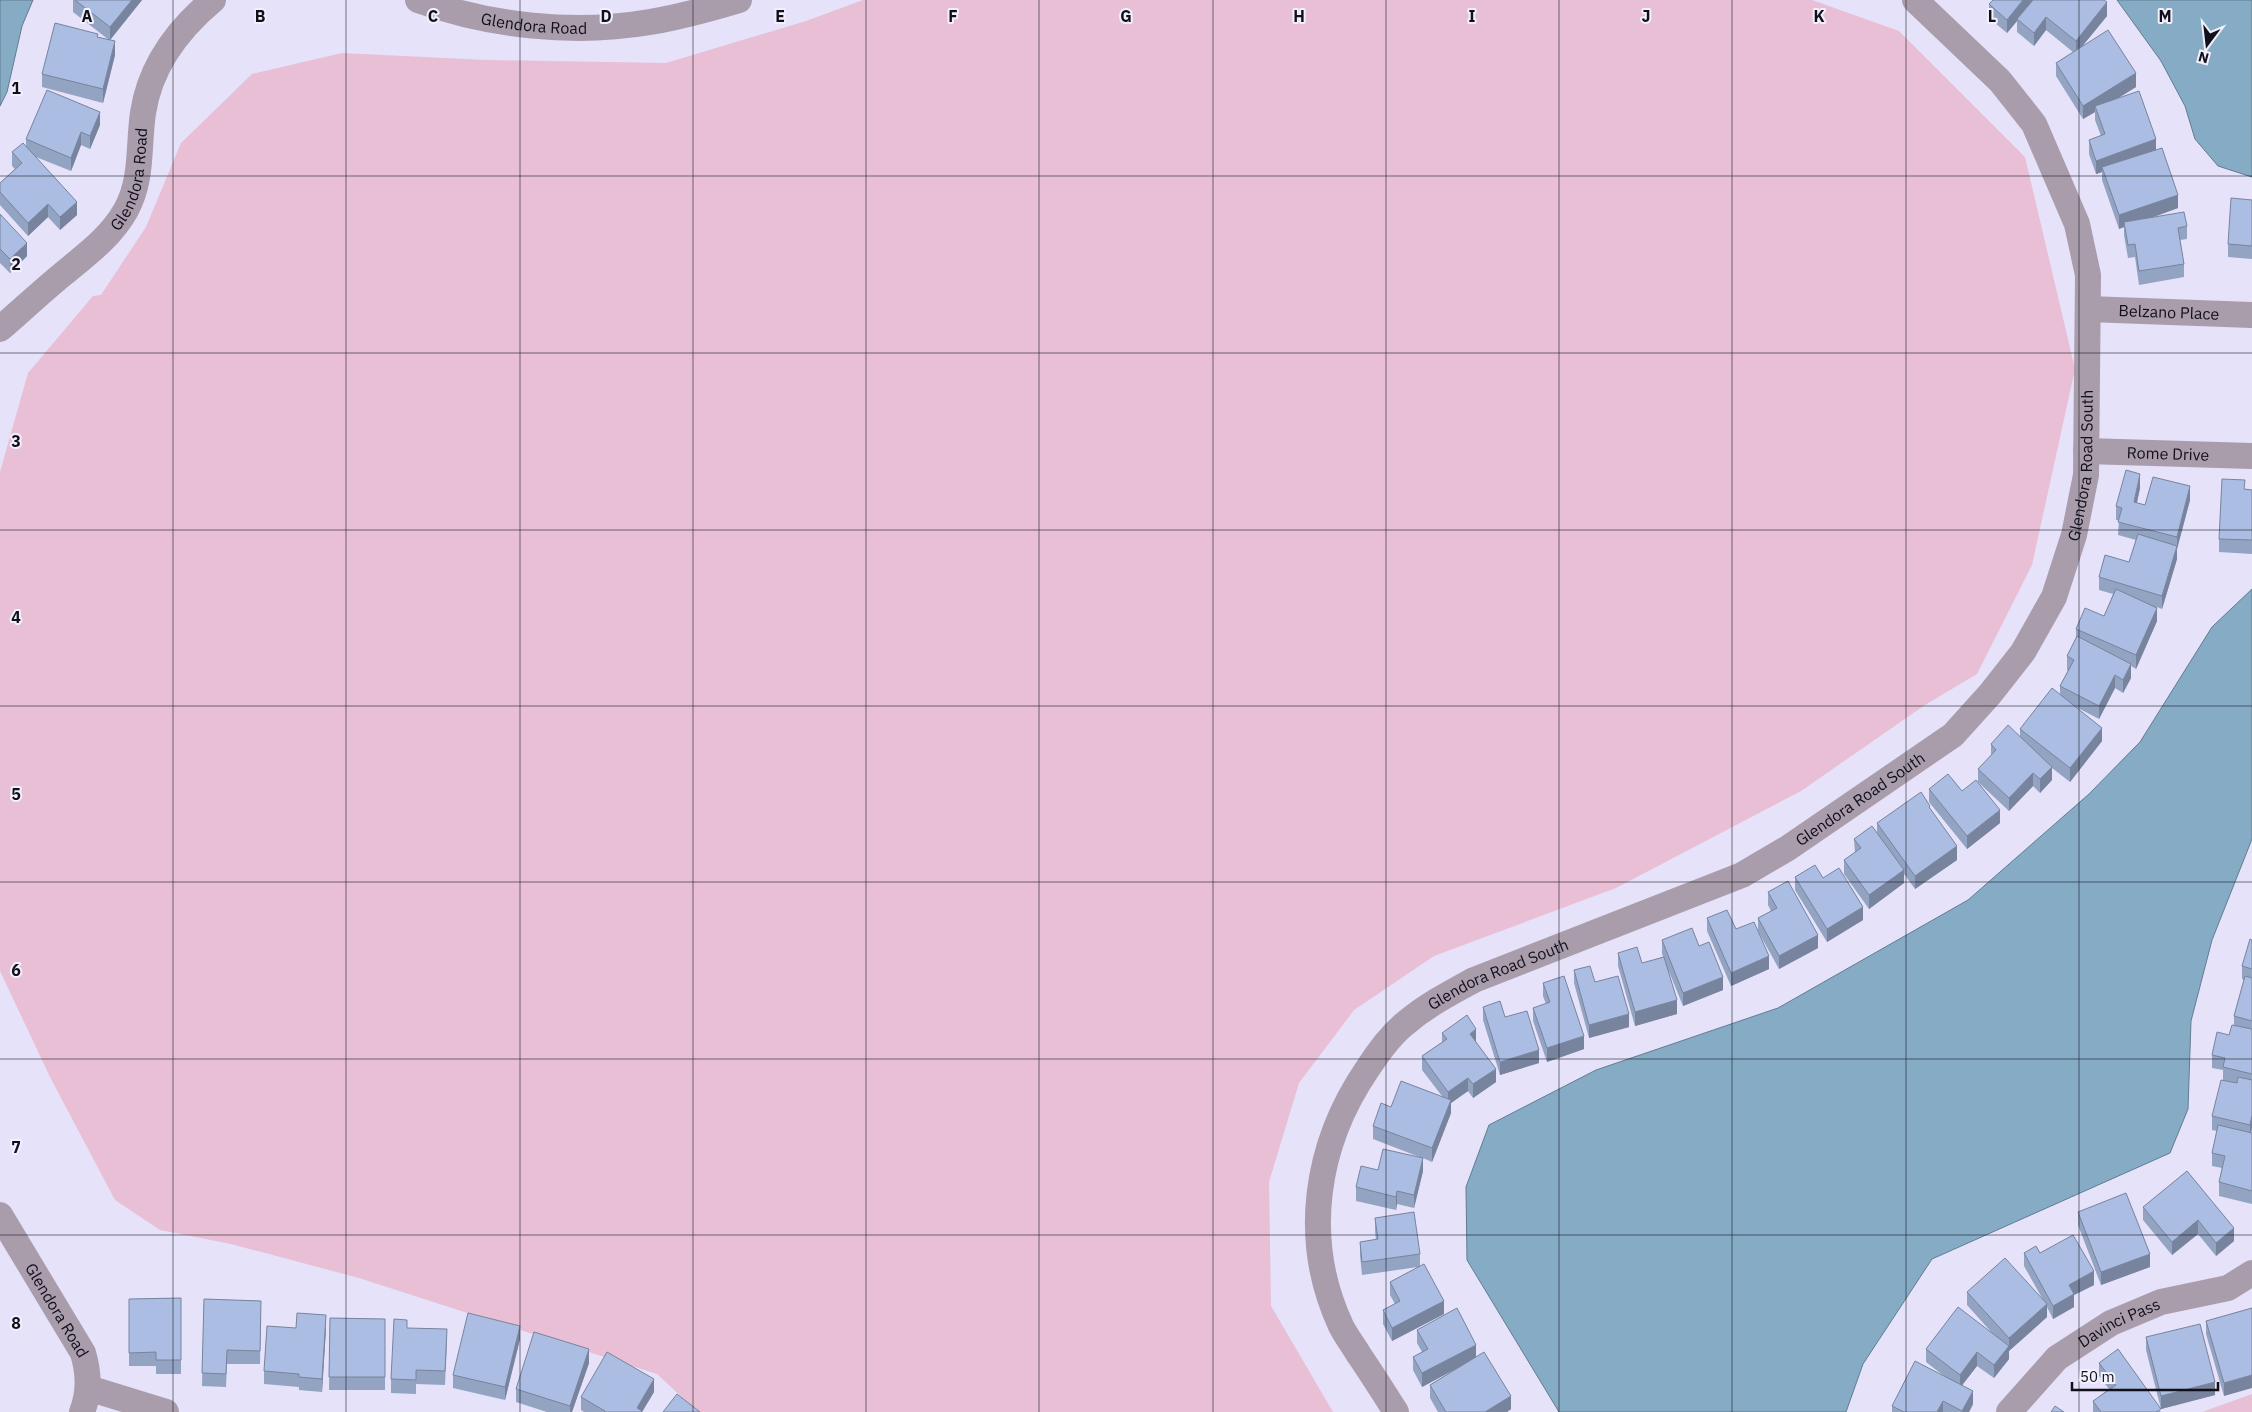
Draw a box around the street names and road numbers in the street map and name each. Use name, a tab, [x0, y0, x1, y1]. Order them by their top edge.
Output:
street label: Glendora Road	[479, 8, 587, 38]
street label: Glendora Road	[105, 127, 151, 234]
street label: Belzano Place	[2118, 300, 2220, 324]
street label: Glendora Road South	[2063, 390, 2097, 544]
street label: Rome Drive	[2126, 442, 2210, 465]
street label: Glendora Road South	[1791, 747, 1928, 850]
street label: Glendora Road South	[1424, 934, 1571, 1014]
street label: Glendora Road	[21, 1259, 93, 1361]
street label: Davinci Pass	[2074, 1294, 2163, 1352]

